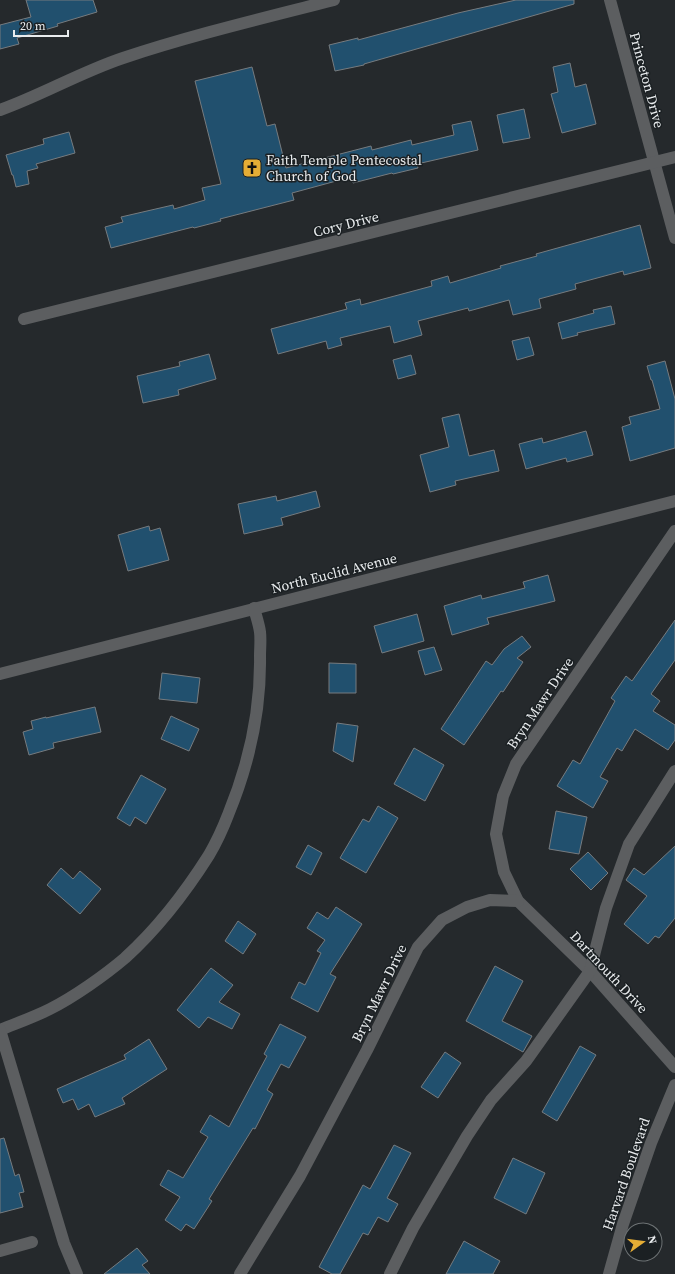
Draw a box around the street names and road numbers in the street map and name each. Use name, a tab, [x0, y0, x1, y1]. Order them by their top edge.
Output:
street label: Princeton Drive	[625, 30, 669, 130]
street label: Cory Drive	[311, 206, 381, 242]
street label: North Euclid Avenue	[269, 548, 399, 598]
street label: Bryn Mawr Drive	[502, 653, 578, 753]
street label: Dartmouth Drive	[566, 926, 652, 1018]
street label: Bryn Mawr Drive	[347, 941, 411, 1045]
street label: Harvard Boulevard	[597, 1115, 655, 1233]

